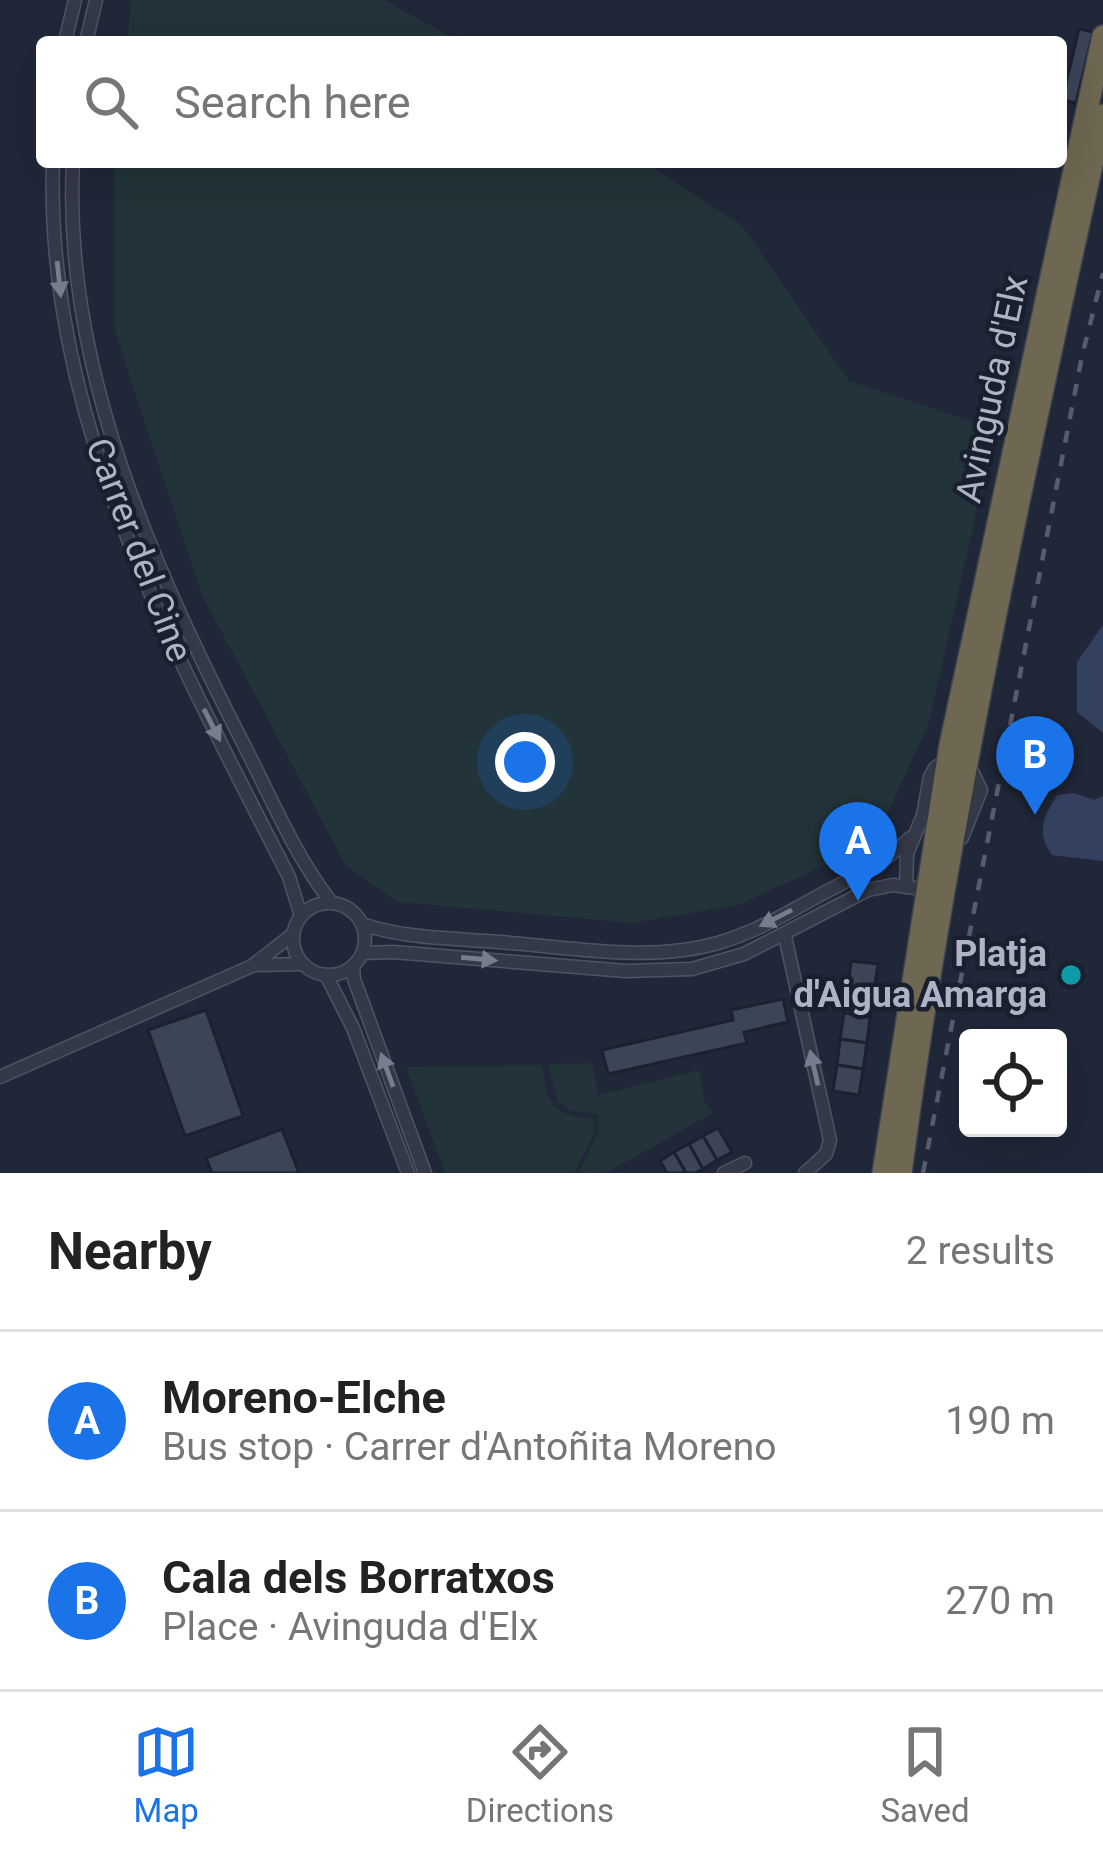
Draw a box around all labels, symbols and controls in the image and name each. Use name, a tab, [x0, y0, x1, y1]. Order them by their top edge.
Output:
search box	[36, 36, 1067, 168]
icon: search	[78, 69, 144, 135]
text: Search here	[174, 76, 411, 129]
one-way arrow	[50, 261, 69, 298]
street label: Avinguda d'Elx	[947, 271, 1037, 506]
street label: Carrer del Cine	[77, 433, 201, 667]
one-way arrow	[202, 707, 222, 742]
pin: B	[996, 716, 1074, 815]
your location	[495, 732, 555, 792]
pin: A	[819, 802, 897, 901]
one-way arrow	[758, 908, 793, 928]
place label: Platja d'Aigua Amarga	[794, 933, 1047, 1016]
one-way arrow	[461, 950, 498, 969]
marker: Platja d'Aigua Amarga	[1058, 962, 1084, 988]
map controls	[959, 1029, 1067, 1137]
button: locate	[959, 1029, 1067, 1137]
one-way arrow	[803, 1048, 822, 1086]
one-way arrow	[377, 1052, 396, 1088]
text: Nearby	[48, 1222, 212, 1281]
text: 2 results	[906, 1228, 1055, 1274]
text: Moreno-Elche	[162, 1371, 446, 1424]
text: A	[74, 1398, 100, 1444]
text: 190 m	[945, 1398, 1055, 1444]
text: Bus stop · Carrer d'Antoñita Moreno	[162, 1424, 776, 1470]
text: Cala dels Borratxos	[162, 1551, 555, 1604]
text: B	[75, 1578, 99, 1624]
text: 270 m	[945, 1578, 1055, 1624]
text: Place · Avinguda d'Elx	[162, 1604, 538, 1650]
tab: Map	[133, 1719, 199, 1830]
tab: Directions	[466, 1719, 614, 1830]
tab: Saved	[881, 1719, 970, 1830]

